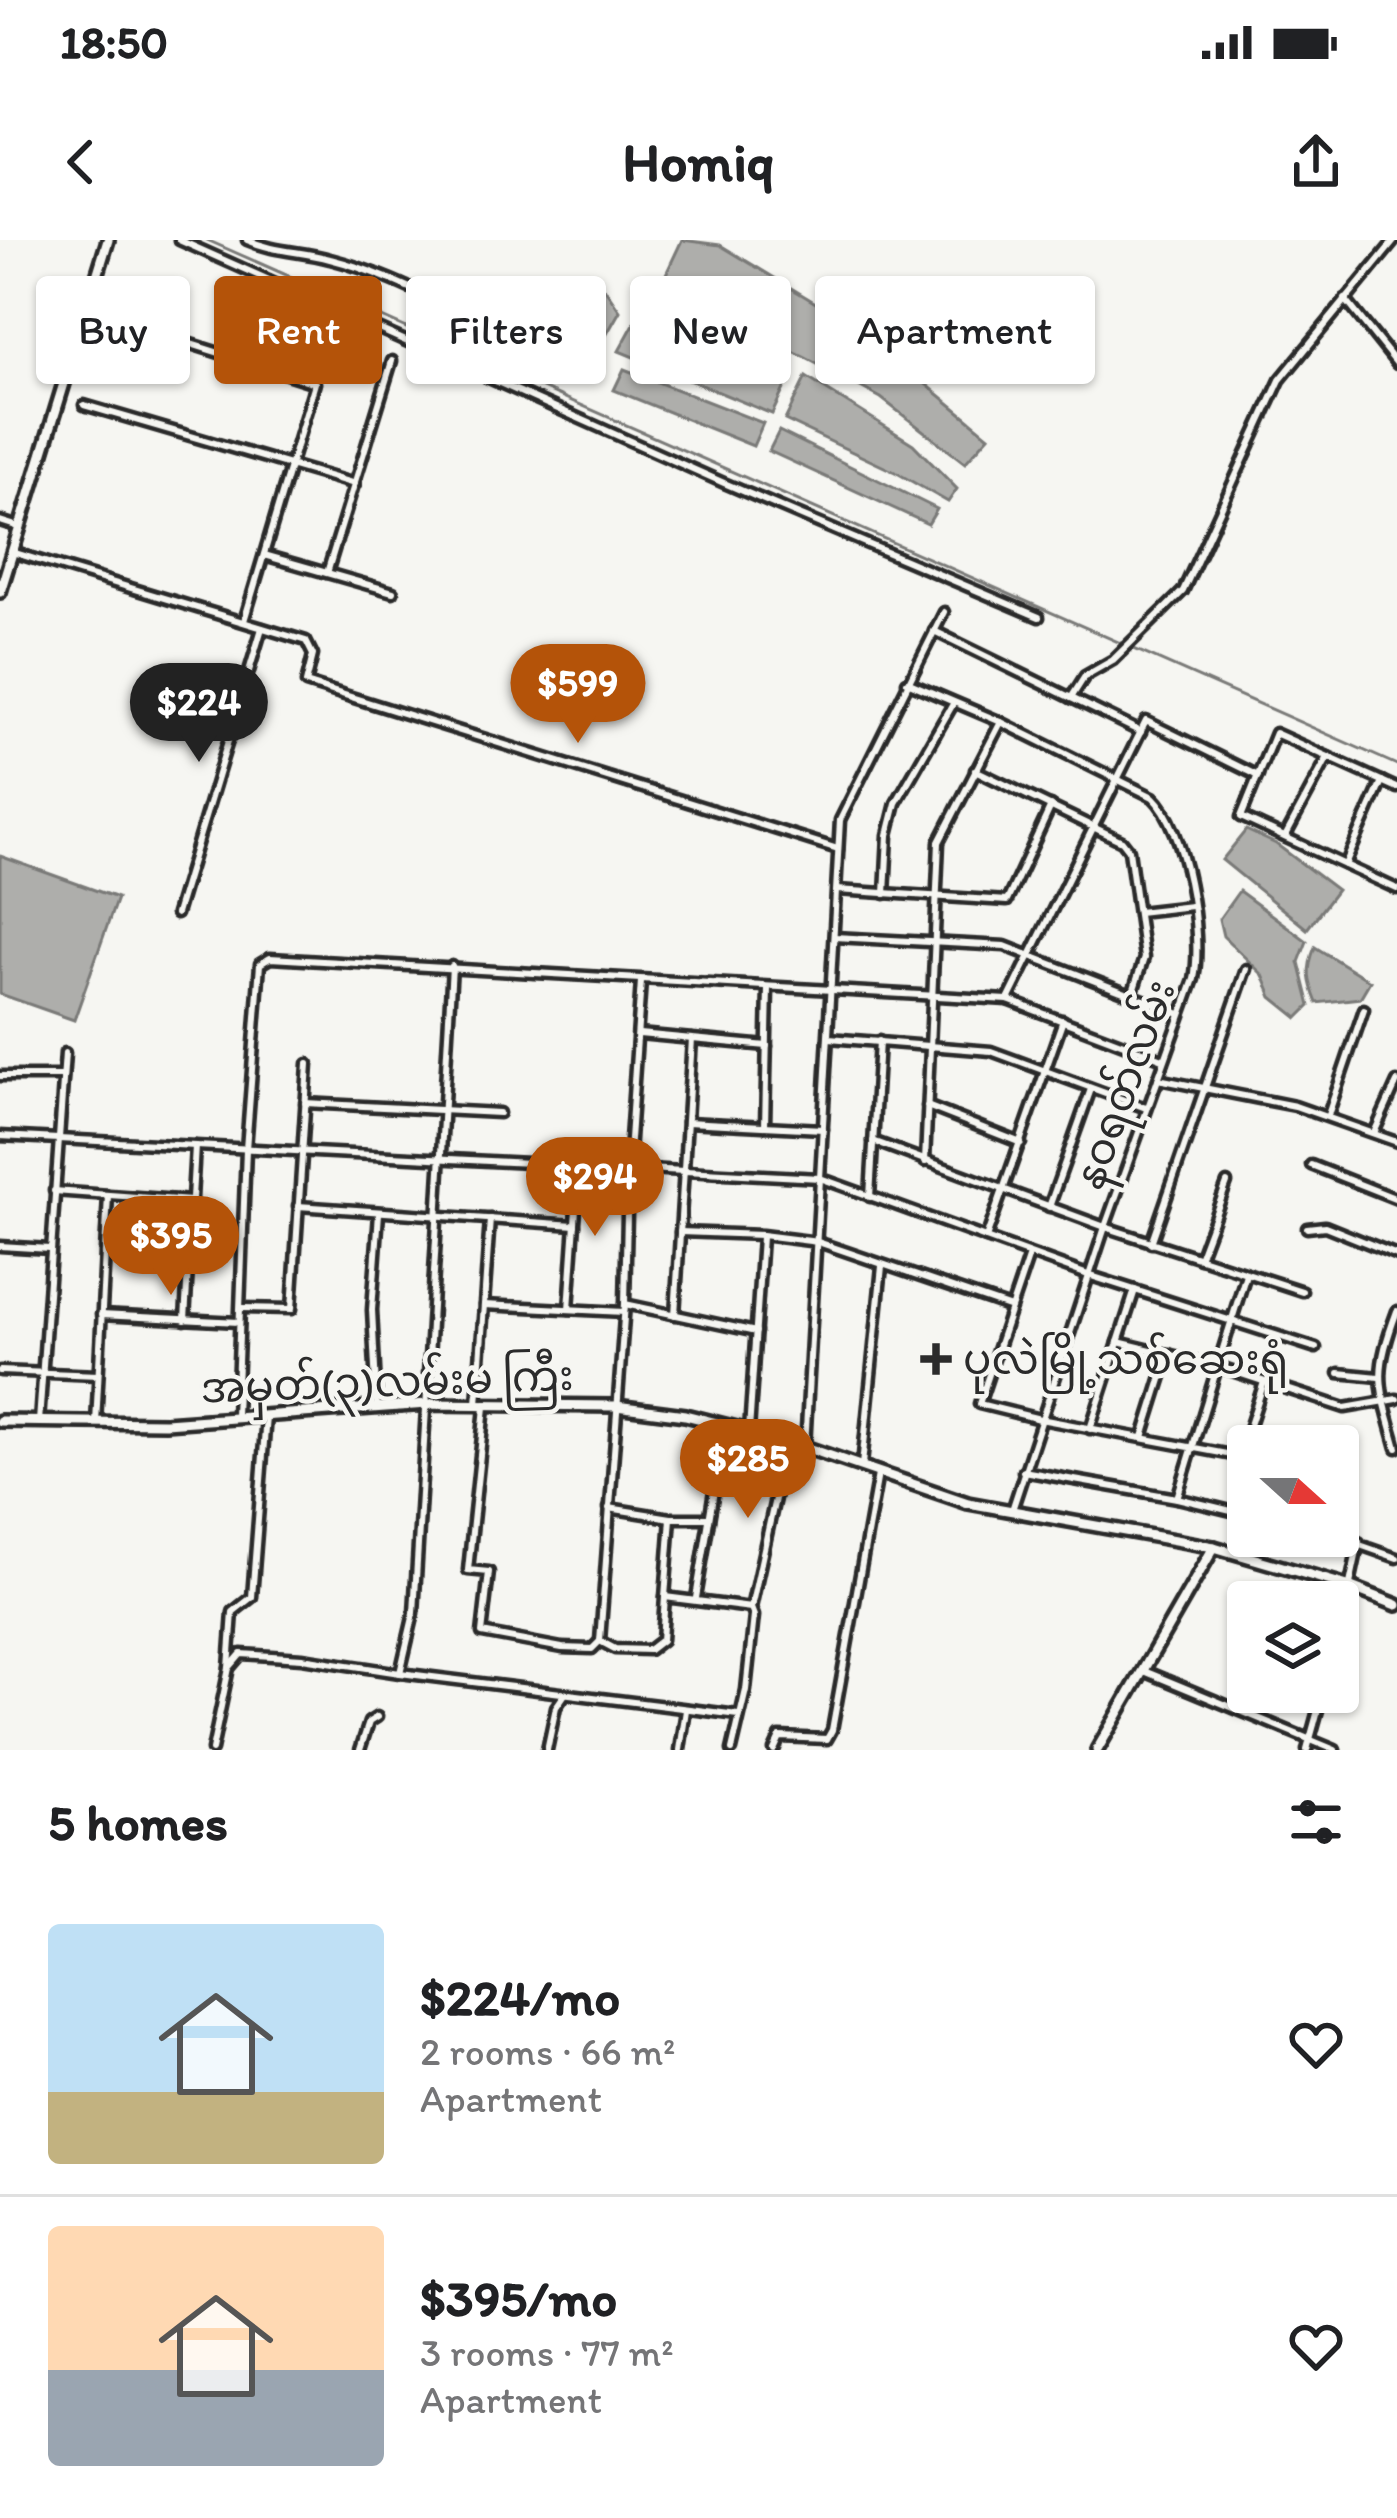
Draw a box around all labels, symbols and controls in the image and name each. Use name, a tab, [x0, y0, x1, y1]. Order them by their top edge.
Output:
text: 18:50	[60, 15, 168, 69]
icon: back	[48, 129, 114, 195]
icon: share	[1283, 129, 1349, 195]
text: Homiq	[623, 130, 774, 195]
chip: Buy	[36, 276, 190, 384]
chip: Rent	[214, 276, 382, 384]
chip: Filters	[406, 276, 606, 384]
chip: New	[630, 276, 791, 384]
chip: Apartment	[815, 276, 1095, 384]
pin: $599	[507, 644, 649, 746]
text: $599	[537, 659, 619, 706]
pin: $224	[128, 663, 270, 765]
text: $224	[157, 678, 241, 725]
street label: နဝရတ်လမ်း	[1061, 972, 1194, 1199]
pin: $294	[524, 1137, 666, 1239]
text: $294	[553, 1152, 637, 1199]
pin: $395	[100, 1196, 242, 1298]
text: $395	[130, 1211, 212, 1258]
place label: ပုလဲမြို့သစ်ဆေးရုံ	[963, 1332, 1288, 1394]
marker: ပုလဲမြို့သစ်ဆေးရုံ	[920, 1343, 952, 1375]
street label: အမှတ်(၃)လမ်းမ ကြီး	[200, 1348, 575, 1422]
pin: $285	[677, 1419, 819, 1521]
north arrow	[1227, 1425, 1359, 1557]
map controls	[1227, 1425, 1359, 1713]
text: $285	[707, 1434, 789, 1481]
button: layers	[1227, 1581, 1359, 1713]
icon: filters	[1283, 1789, 1349, 1855]
text: 5 homes	[48, 1792, 228, 1853]
text: $224/mo	[420, 1967, 620, 2028]
icon: home	[144, 1972, 288, 2116]
icon: heart	[1283, 2011, 1349, 2077]
text: 2 rooms · 66 m²	[420, 2028, 675, 2075]
text: Apartment	[420, 2075, 602, 2122]
text: $395/mo	[420, 2268, 617, 2329]
icon: home	[144, 2274, 288, 2418]
icon: heart	[1283, 2313, 1349, 2379]
text: 3 rooms · 77 m²	[420, 2329, 674, 2376]
text: Apartment	[420, 2376, 602, 2423]

